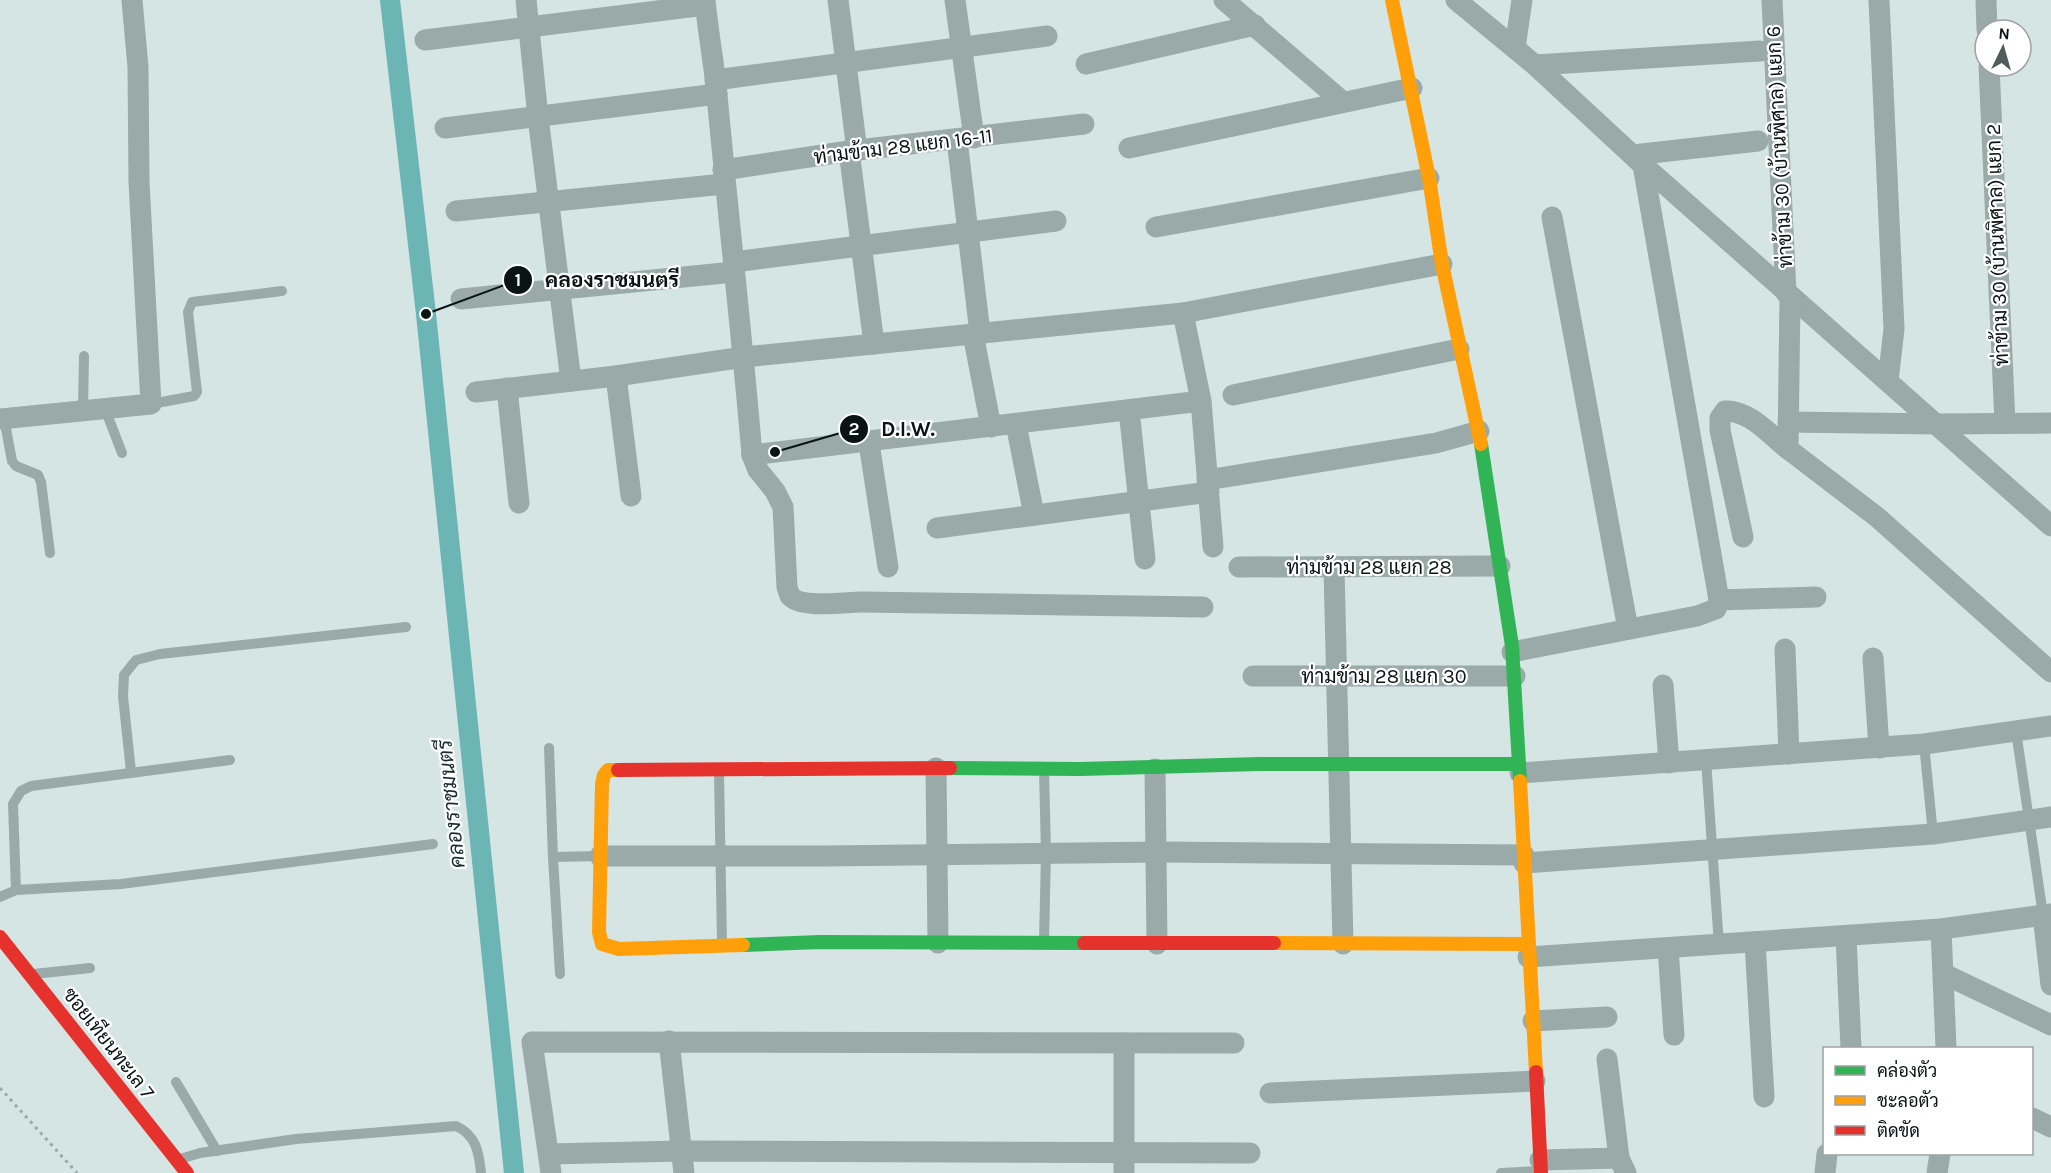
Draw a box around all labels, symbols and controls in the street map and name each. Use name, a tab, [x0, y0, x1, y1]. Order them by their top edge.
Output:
north arrow	[1973, 18, 2033, 78]
text: N	[1998, 24, 2011, 44]
street label: ท่าข้าม 30 (บ้านพิศาล) แยก 6	[1761, 25, 1797, 269]
street label: ท่ามข้าม 28 แยก 16-11	[812, 123, 994, 169]
street label: ท่าข้าม 30 (บ้านพิศาล) แยก 2	[1981, 123, 2013, 367]
callout: คลองราชมนตรี	[503, 260, 691, 299]
text: คลองราชมนตรี	[545, 267, 679, 292]
text: 1	[515, 269, 521, 291]
callout: D.I.W.	[839, 409, 947, 448]
text: D.I.W.	[881, 417, 935, 441]
text: 2	[849, 418, 859, 440]
street label: ท่ามข้าม 28 แยก 28	[1286, 555, 1452, 579]
street label: ท่ามข้าม 28 แยก 30	[1301, 664, 1467, 688]
water label: คลองราชมนตรี	[431, 737, 470, 869]
street label: ซอยเทียนทะเล 7	[58, 982, 161, 1104]
legend	[1823, 1047, 2033, 1155]
text: คล่องตัว	[1877, 1059, 1937, 1082]
text: ชะลอตัว	[1877, 1090, 1939, 1112]
text: ติดขัด	[1877, 1120, 1920, 1142]

